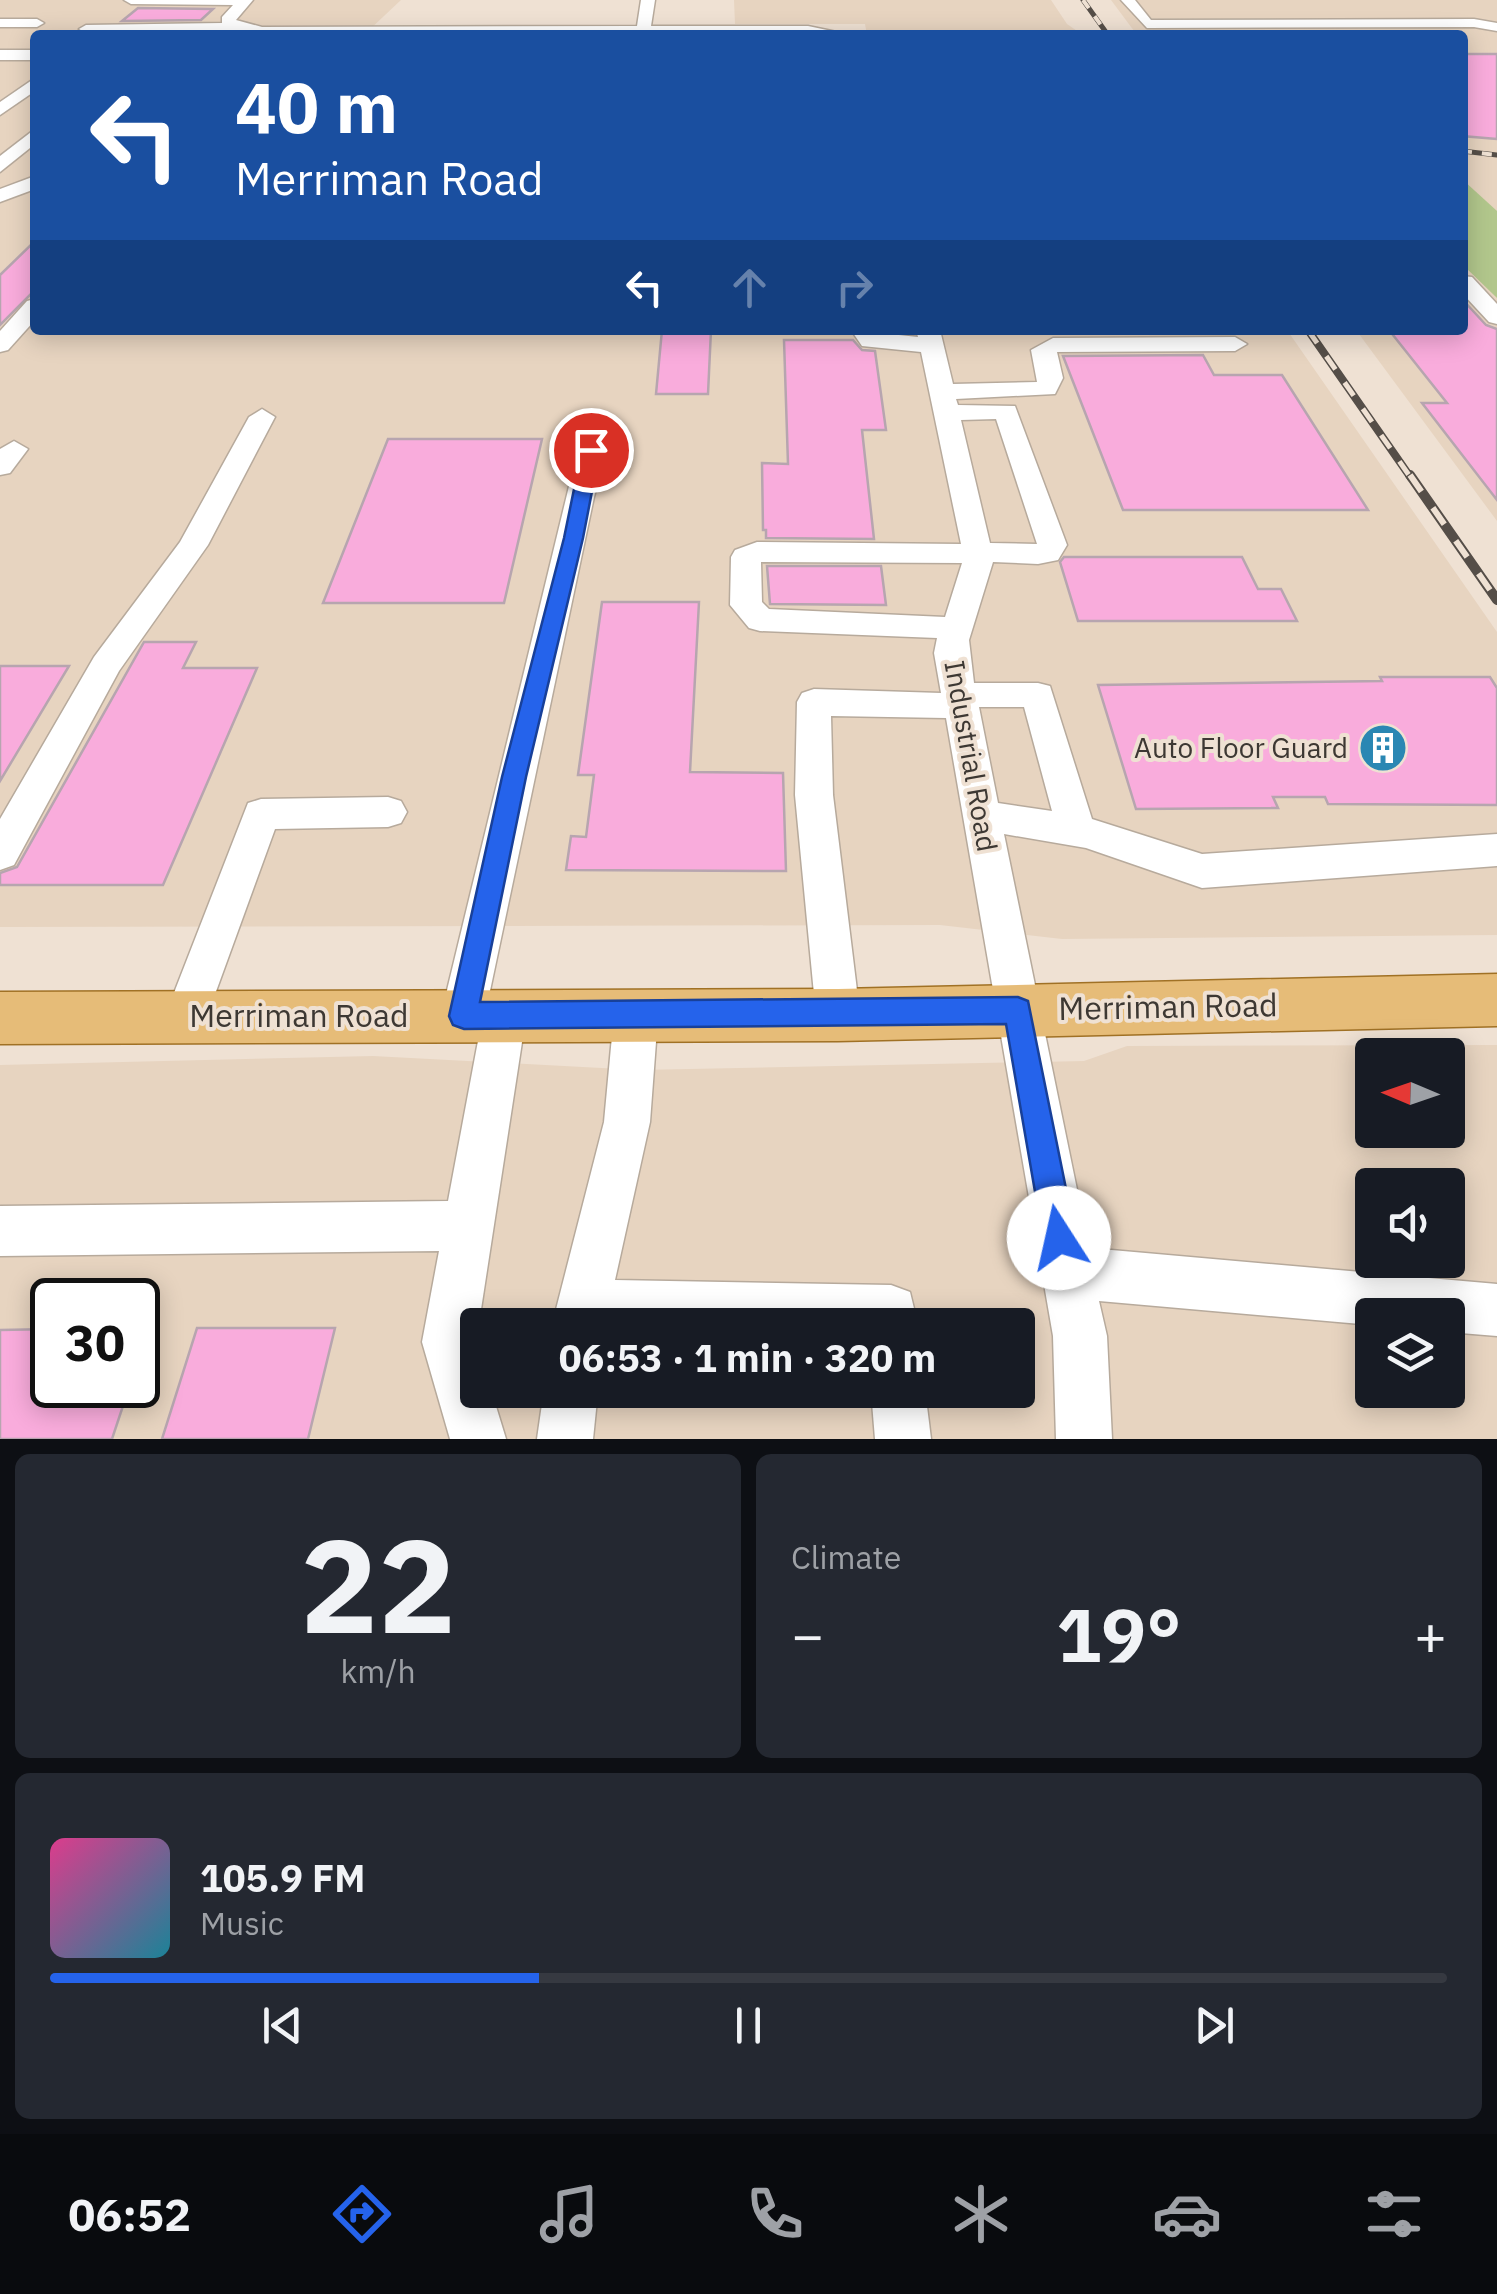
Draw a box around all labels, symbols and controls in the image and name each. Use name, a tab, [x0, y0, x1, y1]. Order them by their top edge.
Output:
text: 40 m	[235, 61, 398, 152]
icon: left	[70, 70, 200, 200]
text: Merriman Road	[235, 149, 543, 207]
icon: left	[617, 260, 672, 315]
icon: ahead	[722, 260, 777, 315]
icon: right	[827, 260, 882, 315]
pin	[549, 408, 634, 493]
icon: arrive	[564, 423, 619, 478]
street label: Industrial Road	[936, 657, 1006, 854]
building icon: Auto Floor Guard	[1357, 722, 1409, 774]
place label: Auto Floor Guard	[1134, 729, 1348, 766]
street label: Merriman Road	[1058, 983, 1278, 1029]
street label: Merriman Road	[189, 994, 409, 1036]
north arrow	[1355, 1038, 1465, 1148]
map controls	[1355, 1038, 1465, 1408]
button: sound	[1355, 1168, 1465, 1278]
position arrow	[1007, 1186, 1111, 1290]
speed limit sign: 30	[30, 1278, 160, 1408]
button: layers	[1355, 1298, 1465, 1408]
text: 06:53 · 1 min · 320 m	[559, 1333, 936, 1382]
text: 22	[300, 1500, 456, 1669]
text: Climate	[791, 1536, 901, 1578]
text: 19°	[1056, 1585, 1182, 1683]
text: −	[791, 1599, 824, 1670]
text: +	[1414, 1599, 1447, 1670]
text: km/h	[340, 1650, 416, 1692]
text: 105.9 FM	[200, 1853, 365, 1902]
text: Music	[200, 1902, 284, 1944]
icon: previous	[255, 1998, 310, 2053]
icon: pause	[721, 1998, 776, 2053]
icon: next	[1187, 1998, 1242, 2053]
icon: directions	[327, 2179, 397, 2249]
icon: music	[534, 2179, 604, 2249]
icon: phone	[740, 2179, 810, 2249]
icon: climate	[946, 2179, 1016, 2249]
icon: car	[1152, 2179, 1222, 2249]
icon: filters	[1359, 2179, 1429, 2249]
text: 06:52	[68, 2185, 191, 2243]

